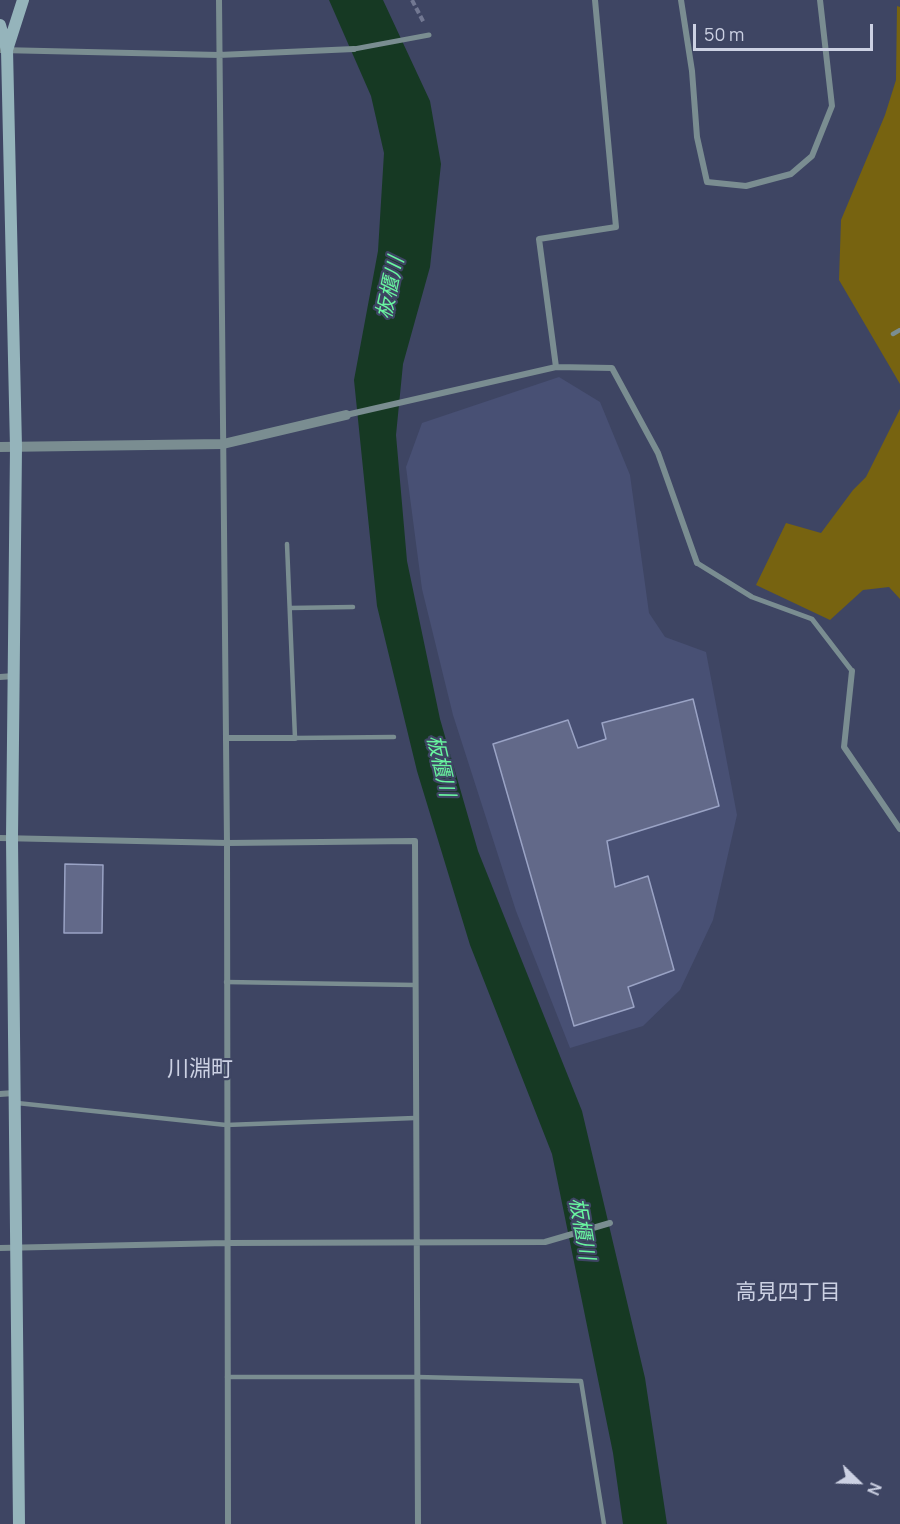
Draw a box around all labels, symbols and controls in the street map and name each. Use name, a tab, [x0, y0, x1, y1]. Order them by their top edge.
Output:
scale bar	[696, 12, 876, 50]
text: 50 m	[704, 22, 744, 46]
water label: 板櫃川	[372, 255, 410, 321]
water label: 板櫃川	[421, 732, 459, 800]
district label: 川淵町	[167, 1057, 233, 1083]
water label: 板櫃川	[563, 1196, 599, 1262]
district label: 高見四丁目	[736, 1280, 840, 1306]
north arrow	[828, 1452, 888, 1512]
text: N	[862, 1479, 887, 1499]

